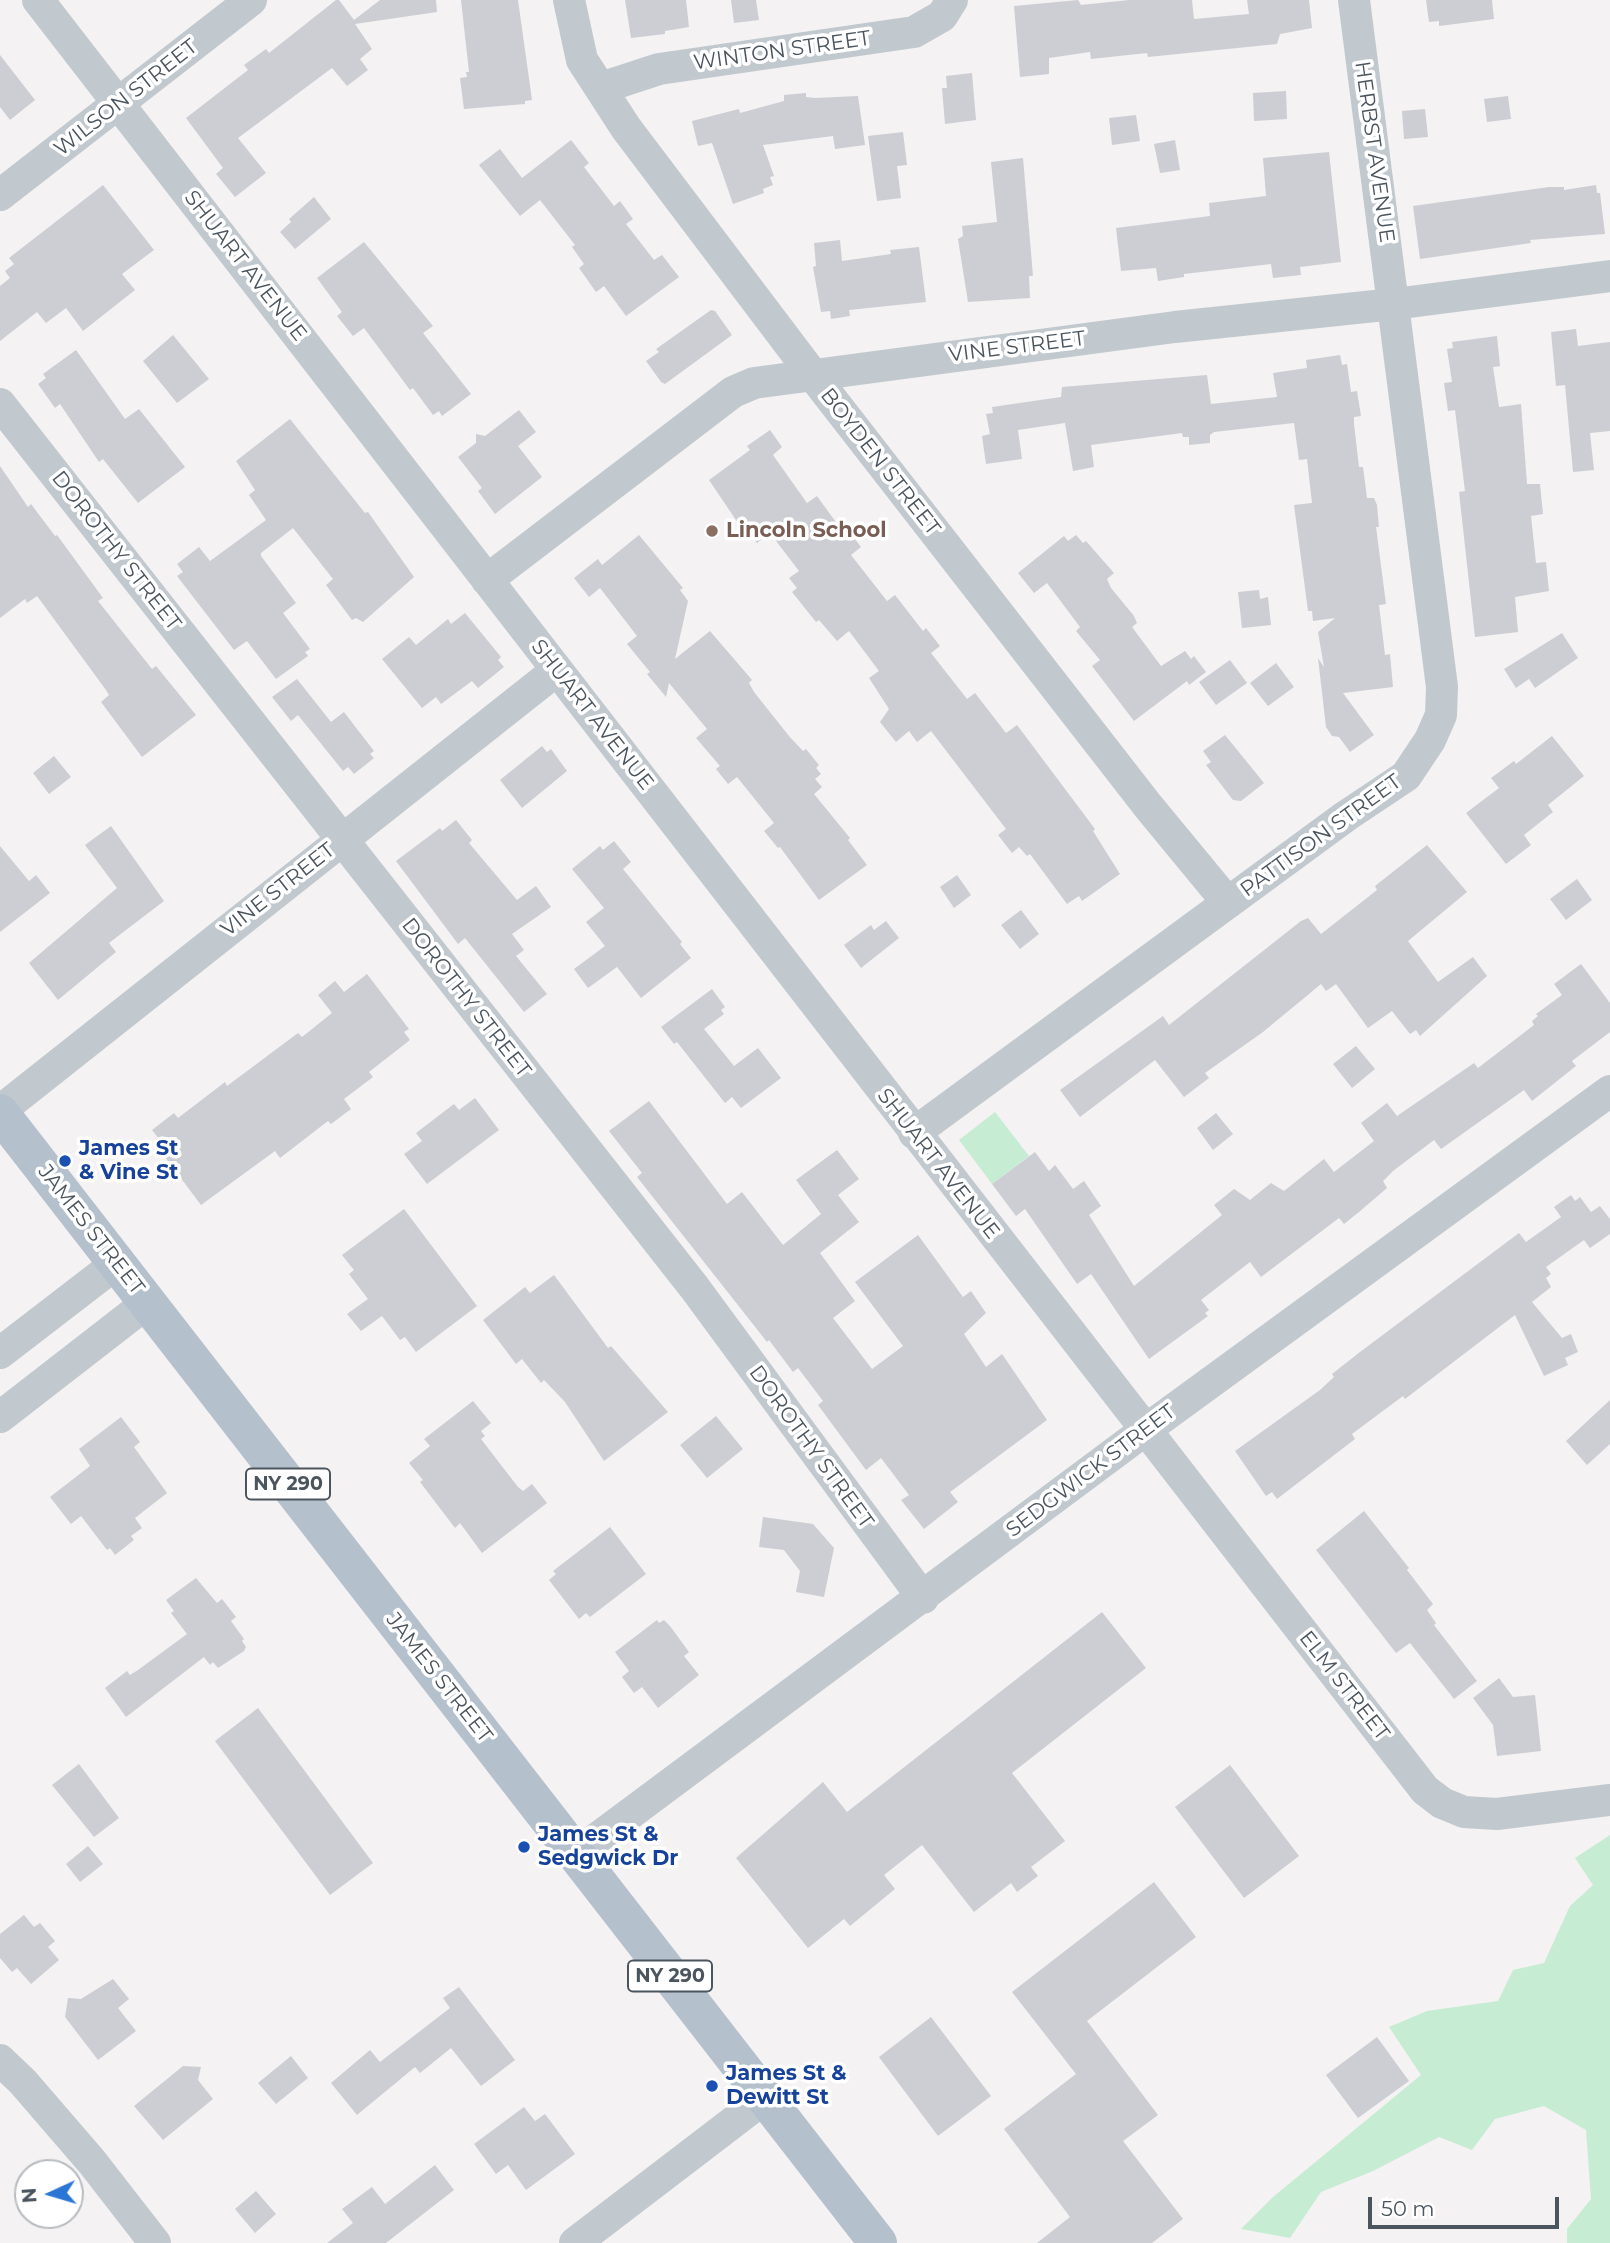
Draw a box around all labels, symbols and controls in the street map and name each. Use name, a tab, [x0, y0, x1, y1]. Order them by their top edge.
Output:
street label: WINTON STREET	[692, 26, 872, 76]
street label: WILSON STREET	[49, 34, 203, 162]
street label: HERBST AVENUE	[1349, 60, 1399, 244]
street label: SHUART AVENUE	[178, 186, 312, 346]
street label: VINE STREET	[947, 326, 1087, 368]
street label: BOYDEN STREET	[815, 383, 945, 541]
street label: DOROTHY STREET	[46, 466, 186, 636]
place label: Lincoln School	[726, 518, 887, 544]
marker: Lincoln School	[704, 523, 720, 539]
street label: SHUART AVENUE	[525, 635, 659, 795]
street label: PATTISON STREET	[1236, 769, 1406, 903]
street label: VINE STREET	[216, 838, 340, 942]
street label: DOROTHY STREET	[396, 913, 536, 1083]
street label: SHUART AVENUE	[871, 1084, 1005, 1244]
place label: James St & Vine St	[79, 1136, 178, 1186]
marker: James St & Vine St	[57, 1153, 73, 1169]
street label: JAMES STREET	[32, 1160, 150, 1300]
street label: DOROTHY STREET	[743, 1361, 879, 1533]
street label: SEDGWICK STREET	[1001, 1399, 1181, 1543]
road number: NY 290	[246, 1468, 330, 1500]
street label: JAMES STREET	[380, 1608, 498, 1748]
street label: ELM STREET	[1293, 1626, 1395, 1746]
place label: James St & Sedgwick Dr	[538, 1822, 678, 1872]
marker: James St & Sedgwick Dr	[516, 1839, 532, 1855]
road number: NY 290	[628, 1960, 712, 1992]
place label: James St & Dewitt St	[726, 2061, 847, 2111]
marker: James St & Dewitt St	[704, 2078, 720, 2094]
north arrow	[14, 2159, 84, 2229]
scale bar	[1372, 2184, 1563, 2228]
text: N	[18, 2187, 42, 2204]
text: 50 m	[1381, 2196, 1435, 2221]

